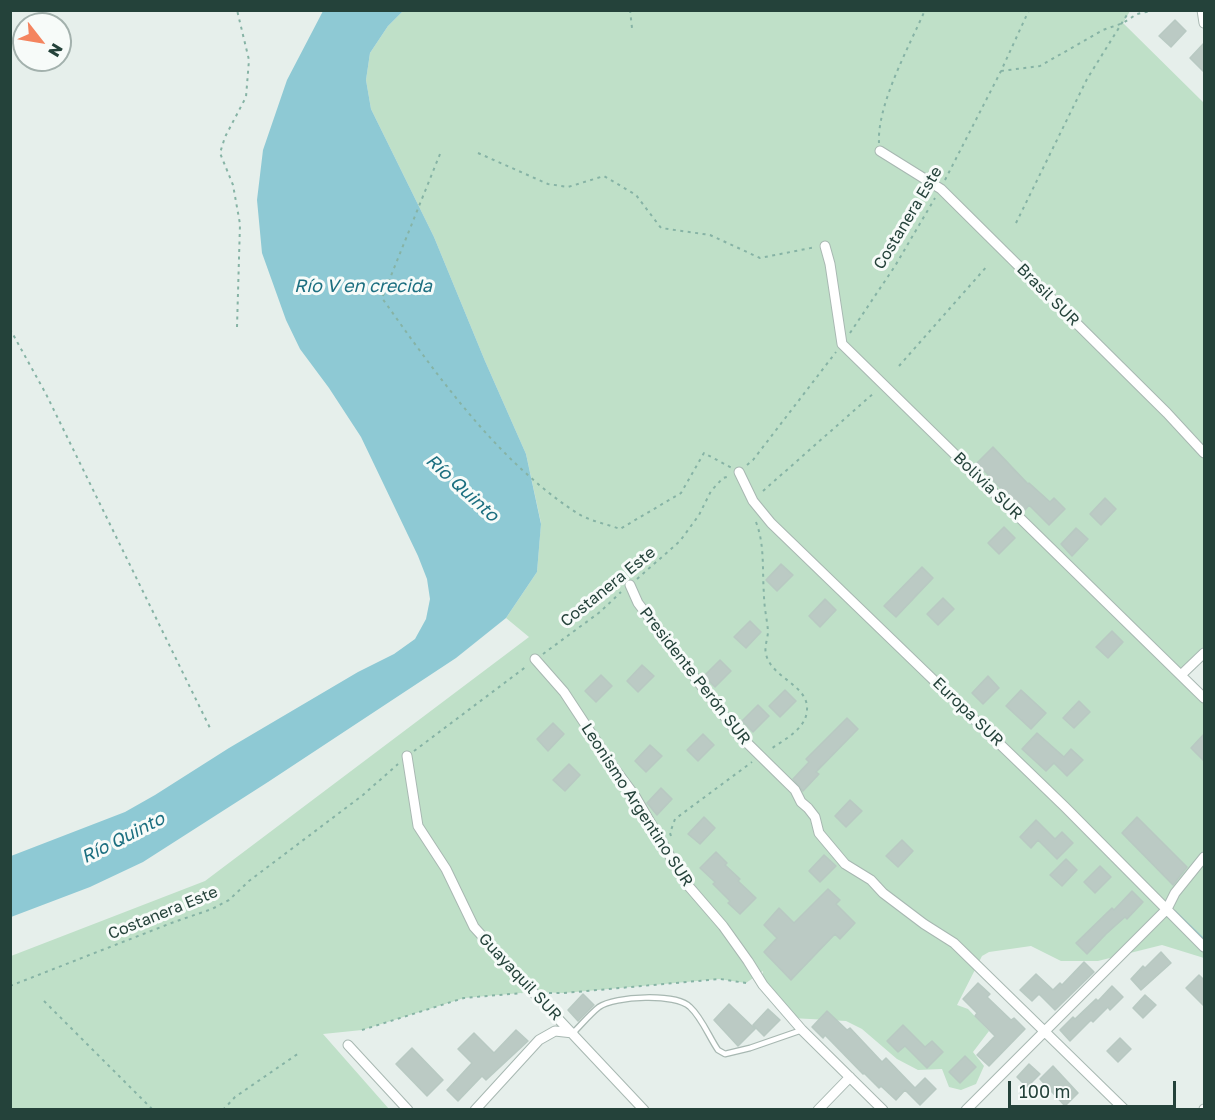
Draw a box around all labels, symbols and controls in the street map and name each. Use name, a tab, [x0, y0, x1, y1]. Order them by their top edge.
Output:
north arrow	[12, 12, 72, 72]
text: N	[44, 40, 67, 61]
street label: Costanera Este	[870, 163, 946, 273]
street label: Brasil SUR	[1013, 260, 1083, 330]
water label: Río V en crecida	[294, 275, 432, 297]
street label: Bolivia SUR	[949, 448, 1027, 524]
water label: Río Quinto	[421, 450, 503, 526]
street label: Costanera Este	[557, 543, 659, 631]
street label: Presidente Perón SUR	[635, 603, 755, 749]
street label: Europa SUR	[929, 674, 1007, 750]
street label: Leonismo Argentino SUR	[577, 720, 697, 890]
water label: Río Quinto	[78, 808, 168, 868]
street label: Costanera Este	[105, 882, 221, 944]
street label: Guayaquil SUR	[474, 929, 566, 1025]
scale bar	[1011, 1069, 1179, 1107]
text: 100 m	[1019, 1080, 1070, 1102]

